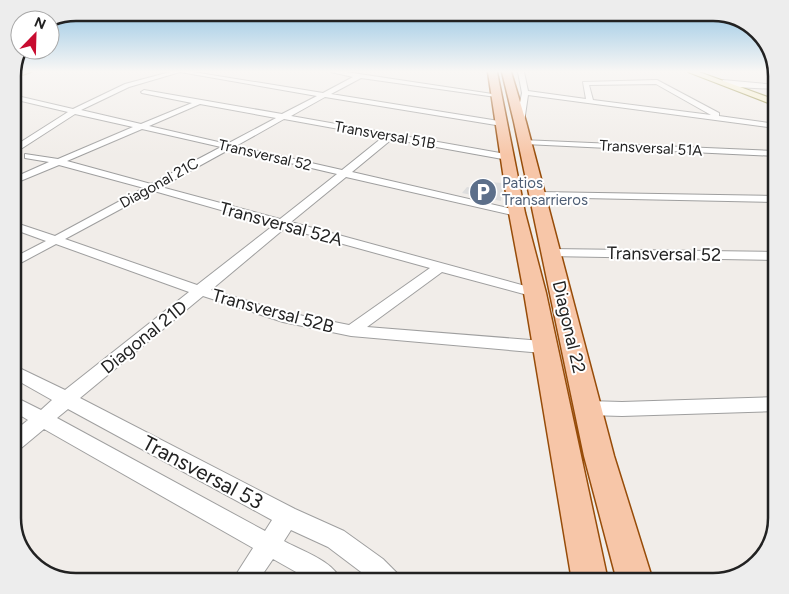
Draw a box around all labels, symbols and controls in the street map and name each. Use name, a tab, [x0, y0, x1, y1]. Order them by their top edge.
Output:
north arrow	[10, 10, 60, 60]
text: N	[32, 14, 48, 33]
street label: Transversal 51B	[333, 117, 437, 153]
street label: Transversal 52	[217, 136, 313, 174]
street label: Transversal 51A	[599, 136, 703, 160]
street label: Diagonal 21C	[116, 154, 202, 212]
place label: Patios Transarrieros	[502, 174, 588, 209]
parking icon: Patios Transarrieros	[468, 177, 498, 207]
street label: Transversal 52A	[217, 197, 345, 251]
street label: Transversal 52	[607, 242, 721, 266]
street label: Diagonal 22	[548, 278, 590, 376]
street label: Transversal 52B	[210, 284, 336, 338]
street label: Diagonal 21D	[97, 296, 191, 378]
street label: Transversal 53	[138, 430, 268, 514]

